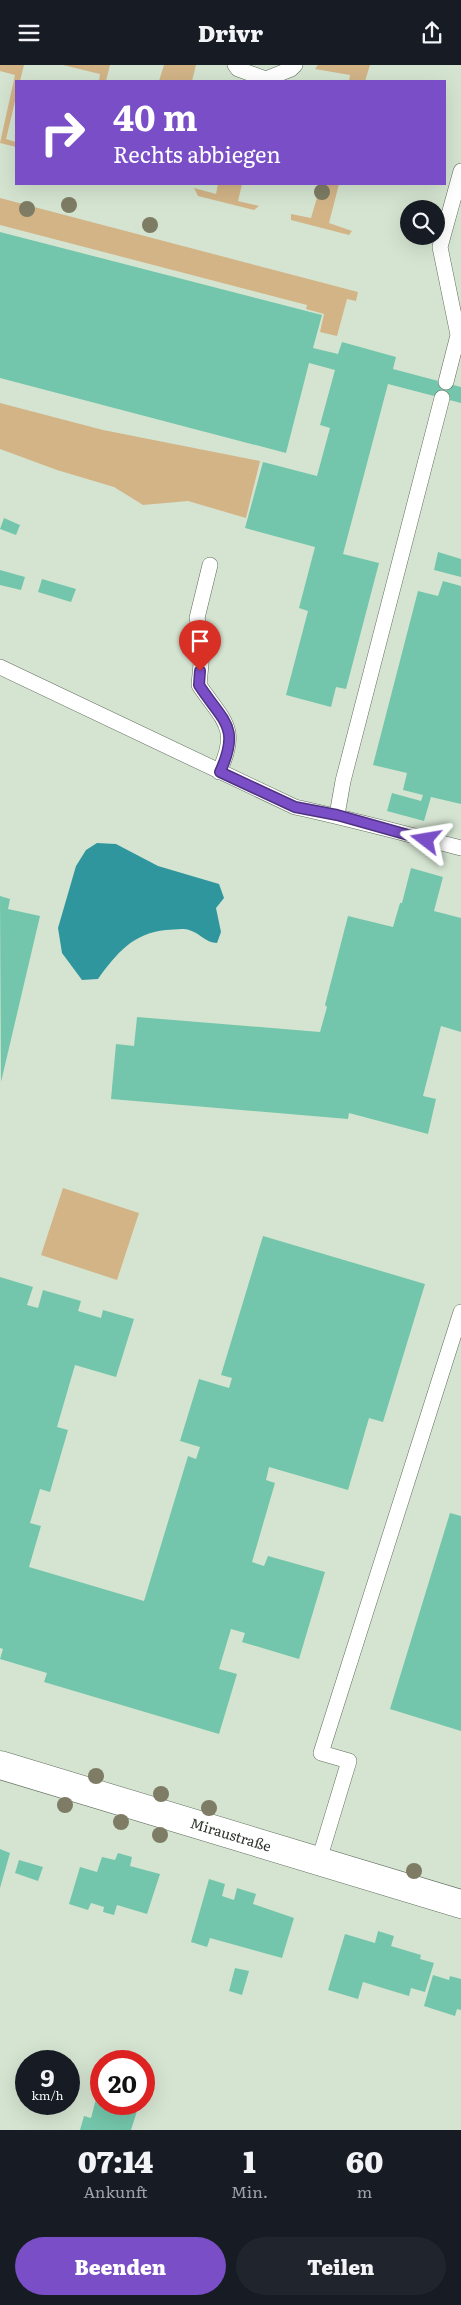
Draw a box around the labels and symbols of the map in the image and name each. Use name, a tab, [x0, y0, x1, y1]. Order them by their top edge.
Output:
pin	[179, 620, 221, 671]
position arrow	[399, 813, 451, 865]
street label: Miraustraße	[188, 1812, 274, 1856]
speed limit sign: 20	[90, 2050, 155, 2115]

